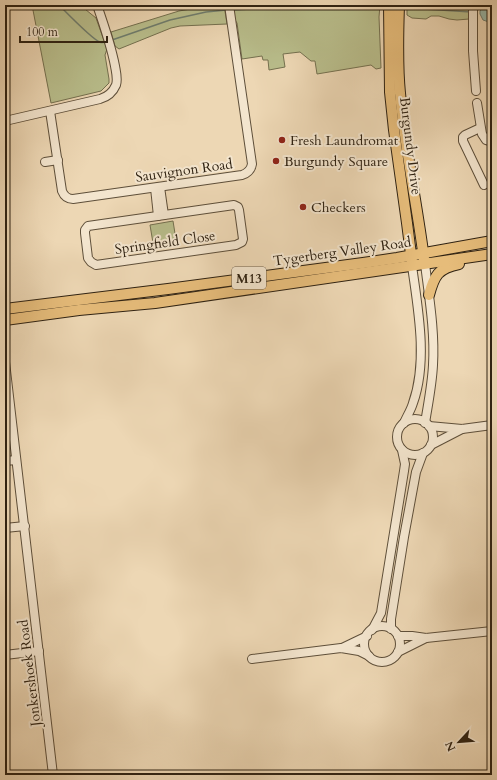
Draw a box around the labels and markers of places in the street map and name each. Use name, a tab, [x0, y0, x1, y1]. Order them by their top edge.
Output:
place label: Fresh Laundromat	[290, 131, 399, 150]
marker: Fresh Laundromat	[277, 135, 287, 145]
place label: Burgundy Square	[284, 152, 388, 171]
marker: Burgundy Square	[271, 156, 281, 166]
place label: Checkers	[311, 198, 366, 217]
marker: Checkers	[298, 202, 308, 212]

